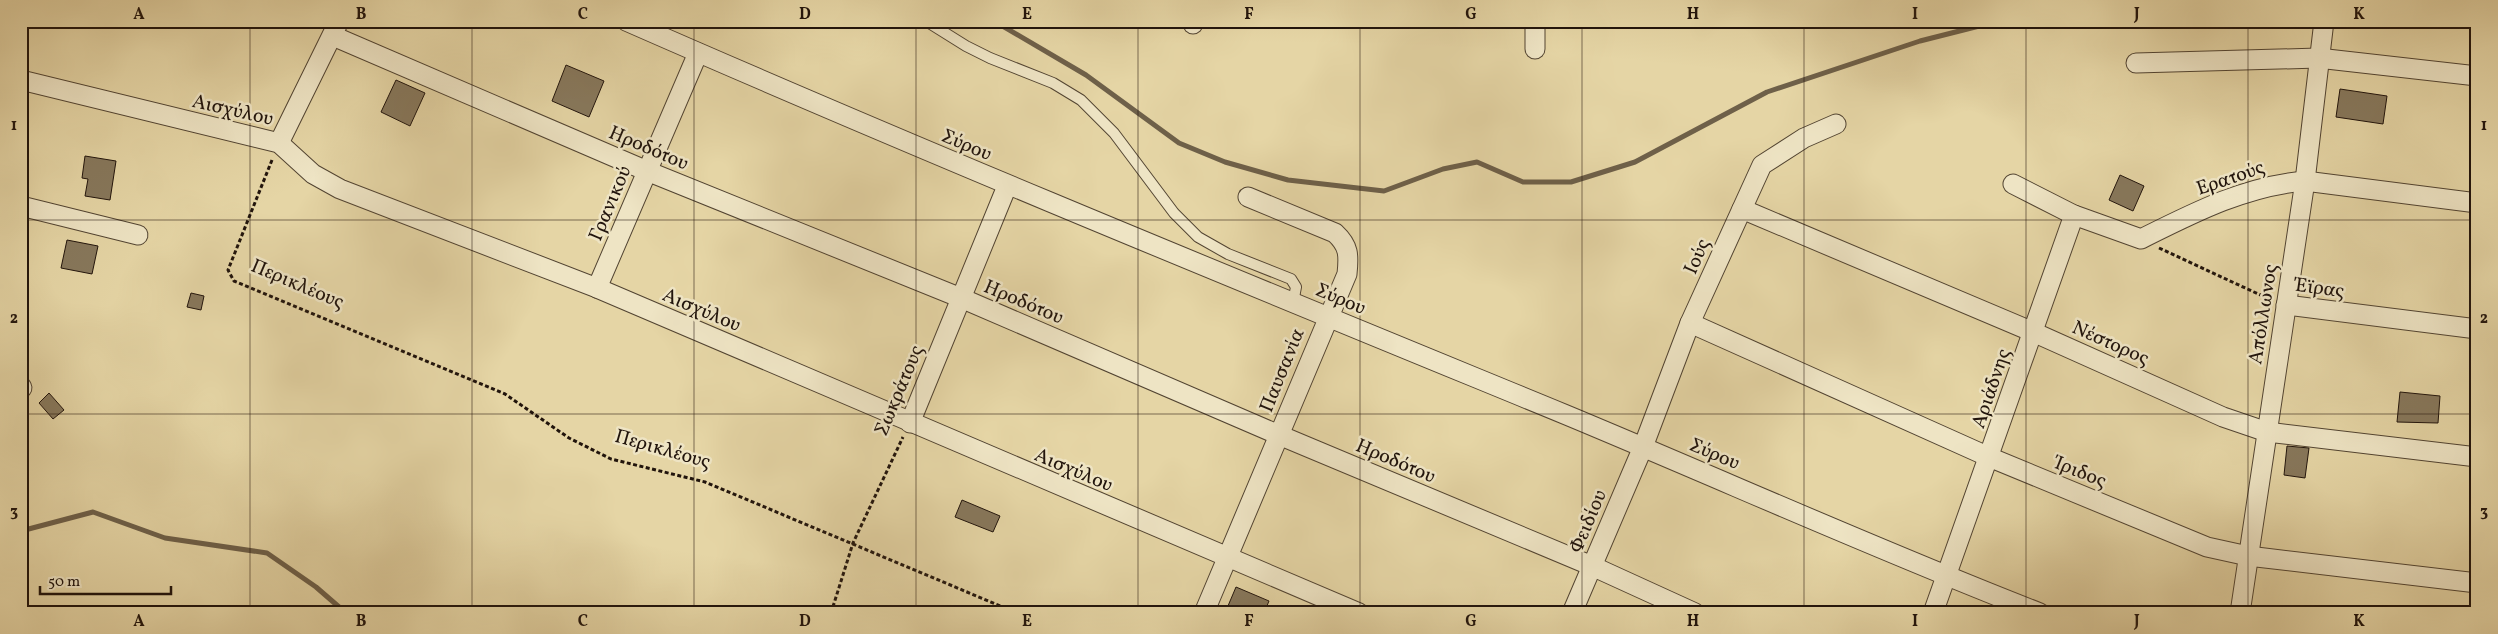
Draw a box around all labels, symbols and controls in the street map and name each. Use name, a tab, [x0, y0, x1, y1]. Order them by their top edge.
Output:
text: A	[133, 4, 145, 26]
text: B	[356, 4, 367, 26]
text: C	[578, 4, 588, 26]
text: D	[799, 4, 811, 26]
text: E	[1022, 4, 1032, 26]
text: F	[1244, 4, 1254, 26]
text: G	[1465, 4, 1477, 26]
text: H	[1687, 4, 1699, 26]
text: I	[1912, 4, 1918, 26]
text: J	[2133, 4, 2140, 26]
text: K	[2353, 4, 2365, 26]
street label: Αισχύλου	[189, 88, 276, 134]
text: 1	[11, 115, 17, 137]
text: 1	[2481, 115, 2487, 137]
street label: Ηροδότου	[604, 120, 692, 178]
street label: Σύρου	[937, 123, 996, 169]
street label: Ερατούς	[2193, 154, 2269, 204]
street label: Γρανικού	[582, 162, 639, 246]
street label: Ιούς	[1678, 235, 1718, 279]
street label: Περικλέους	[246, 253, 348, 317]
street label: Απόλλωνος	[2242, 262, 2286, 367]
street label: Έϊρας	[2291, 271, 2346, 306]
street label: Ηροδότου	[979, 274, 1067, 332]
street label: Σύρου	[1311, 277, 1370, 323]
street label: Αισχύλου	[658, 282, 745, 340]
text: 2	[10, 308, 18, 330]
text: 2	[2480, 308, 2488, 330]
street label: Νέστορος	[2067, 314, 2153, 373]
street label: Παυσανία	[1253, 325, 1312, 417]
street label: Σωκράτους	[868, 341, 931, 440]
street label: Αριάδνης	[1965, 345, 2019, 432]
street label: Περικλέους	[611, 423, 714, 477]
street label: Σύρου	[1685, 432, 1744, 478]
street label: Ηροδότου	[1351, 433, 1439, 491]
street label: Αισχύλου	[1030, 442, 1117, 500]
street label: Ίριδος	[2048, 449, 2110, 496]
street label: Φειδίου	[1563, 486, 1615, 558]
text: 3	[10, 501, 18, 523]
text: 3	[2480, 501, 2488, 523]
scale bar	[40, 564, 171, 596]
text: 50 m	[48, 572, 80, 593]
text: A	[133, 611, 145, 633]
text: B	[356, 611, 367, 633]
text: C	[578, 611, 588, 633]
text: D	[799, 611, 811, 633]
text: E	[1022, 611, 1032, 633]
text: F	[1244, 611, 1254, 633]
text: G	[1465, 611, 1477, 633]
text: H	[1687, 611, 1699, 633]
text: I	[1912, 611, 1918, 633]
text: J	[2133, 611, 2140, 633]
text: K	[2353, 611, 2365, 633]

